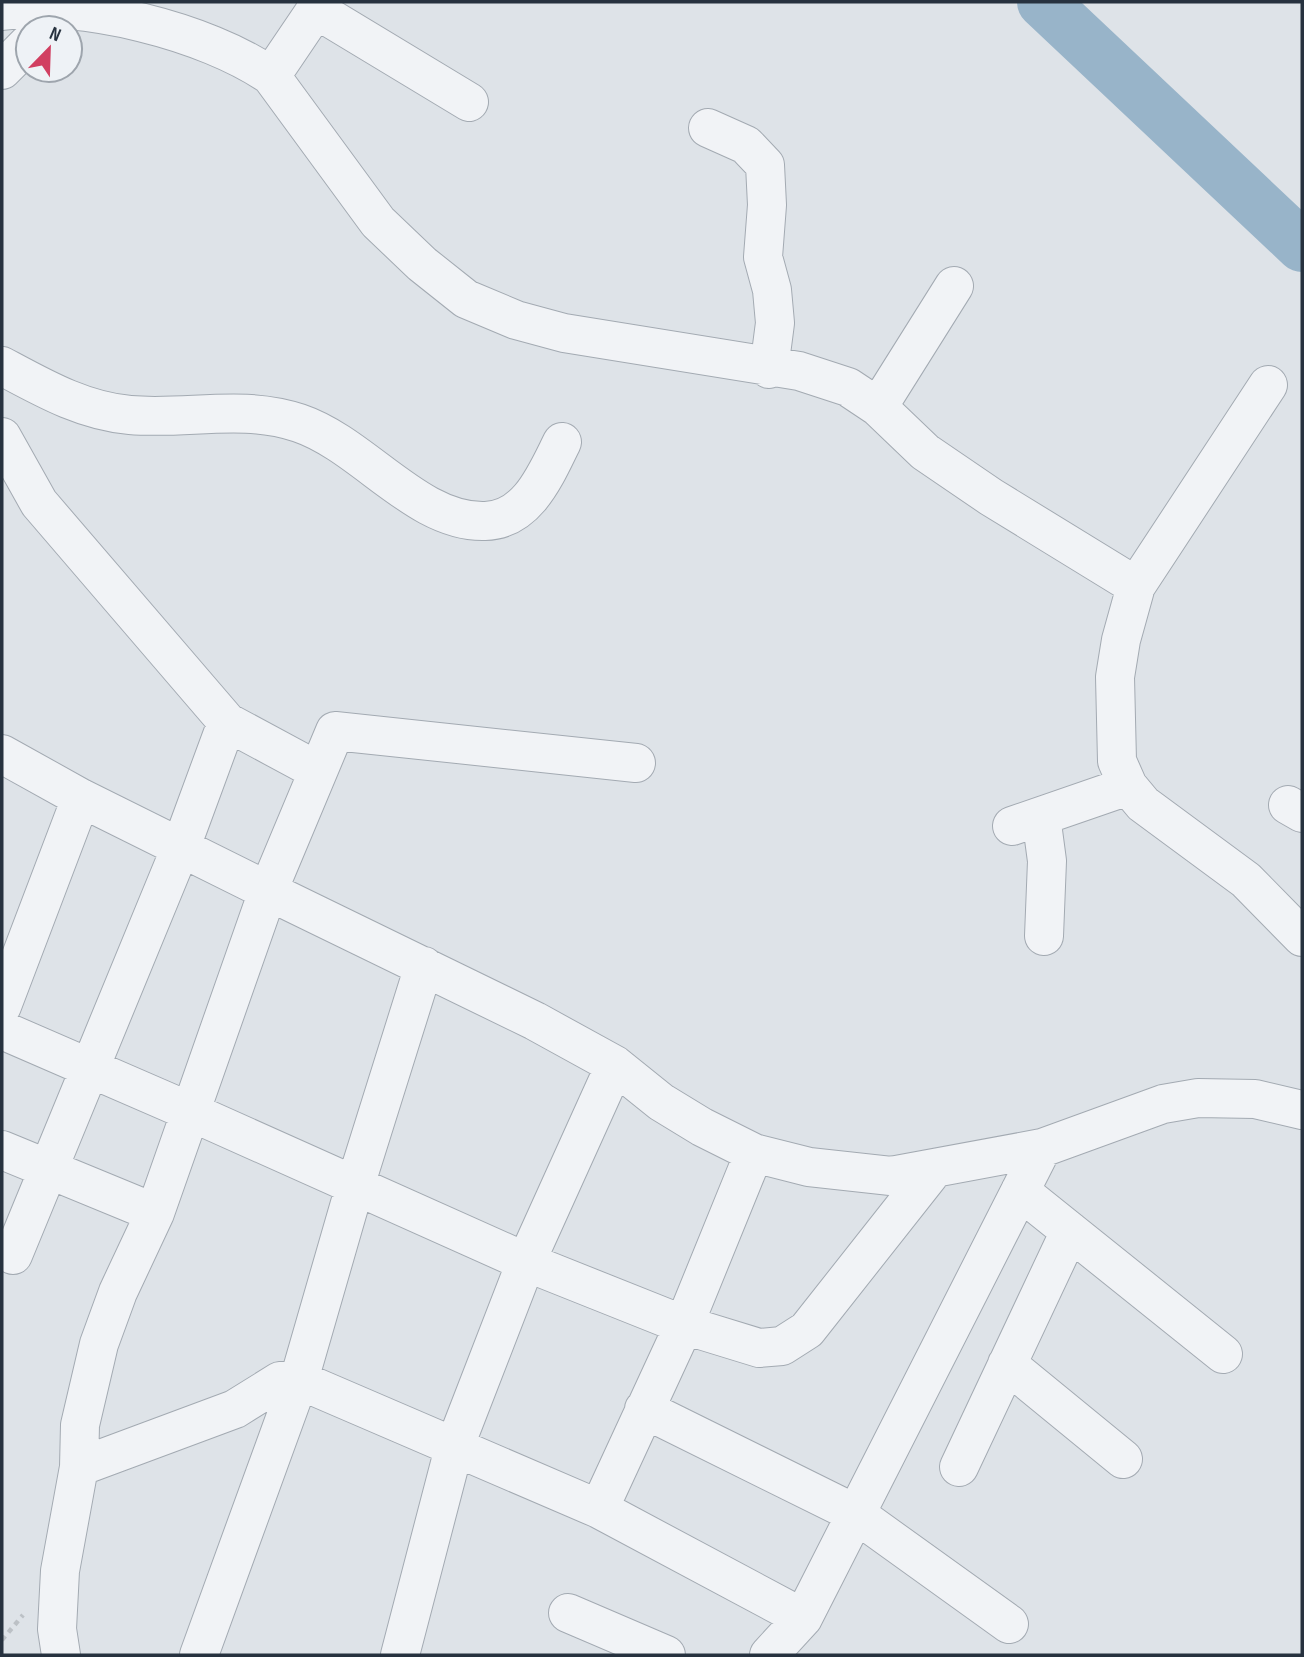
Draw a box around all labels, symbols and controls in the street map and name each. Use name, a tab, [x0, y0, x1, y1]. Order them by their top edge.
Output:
north arrow	[14, 14, 84, 84]
text: N	[46, 22, 64, 47]

